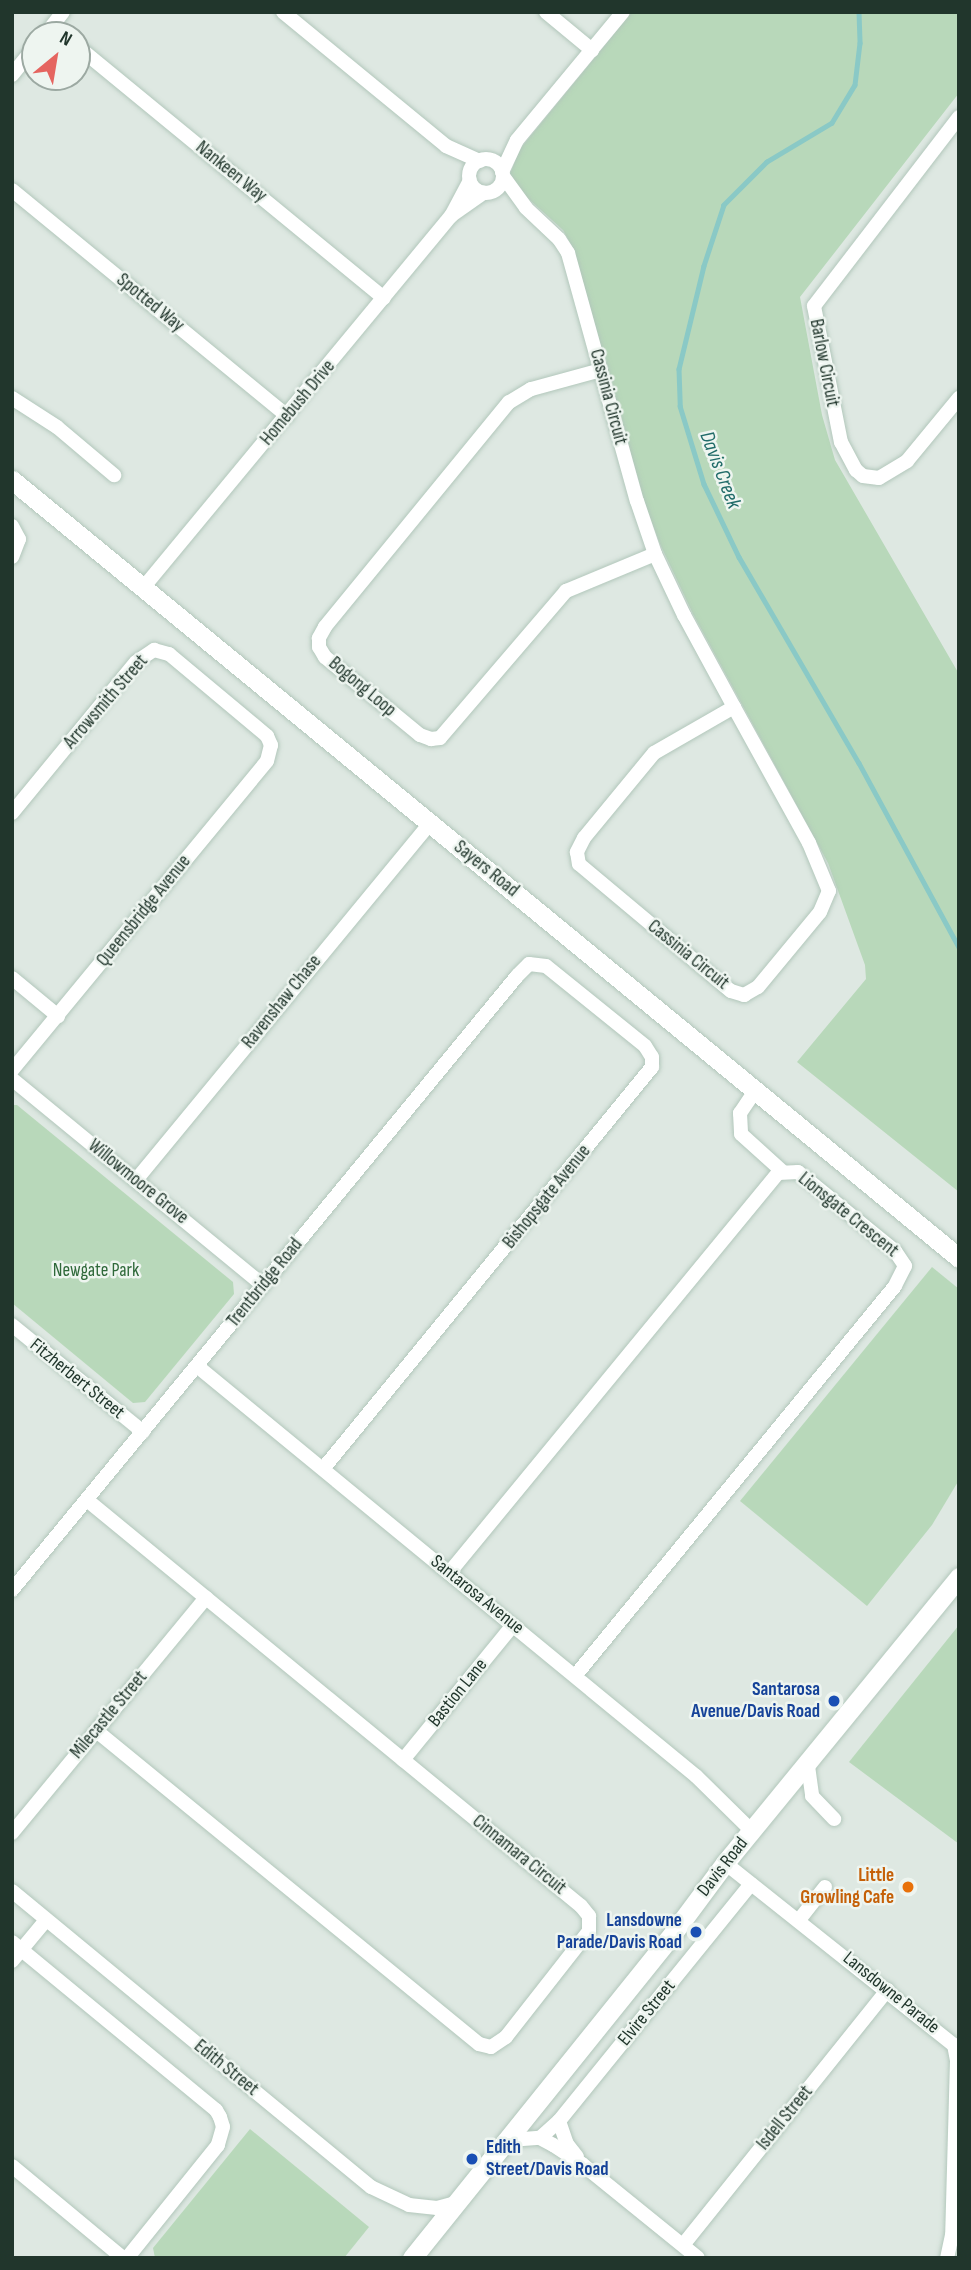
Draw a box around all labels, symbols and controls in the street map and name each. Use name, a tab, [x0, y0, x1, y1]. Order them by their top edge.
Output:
north arrow	[21, 21, 91, 91]
text: N	[56, 27, 76, 52]
street label: Nankeen Way	[191, 136, 271, 208]
street label: Spotted Way	[112, 269, 188, 337]
street label: Barlow Circuit	[804, 317, 844, 409]
street label: Cassinia Circuit	[584, 347, 632, 447]
street label: Homebush Drive	[256, 356, 340, 450]
water label: Davis Creek	[694, 428, 746, 512]
street label: Arrowsmith Street	[59, 650, 153, 754]
street label: Bogong Loop	[324, 652, 400, 722]
street label: Sayers Road	[449, 836, 523, 902]
street label: Queensbridge Avenue	[92, 851, 196, 971]
street label: Cassinia Circuit	[643, 915, 733, 995]
street label: Ravenshaw Chase	[237, 951, 327, 1053]
street label: Willowmoore Grove	[83, 1135, 193, 1229]
street label: Bishopsgate Avenue	[498, 1141, 596, 1253]
street label: Lionsgate Crescent	[793, 1168, 903, 1262]
street label: Trentbridge Road	[222, 1234, 308, 1332]
park label: Newgate Park	[53, 1260, 139, 1282]
street label: Fitzherbert Street	[25, 1334, 129, 1424]
street label: Santarosa Avenue	[426, 1550, 528, 1640]
street label: Bastion Lane	[424, 1654, 492, 1732]
street label: Milecastle Street	[66, 1666, 152, 1764]
place label: Santarosa Avenue/Davis Road	[691, 1679, 820, 1723]
marker: Santarosa Avenue/Davis Road	[826, 1693, 842, 1709]
street label: Cinnamara Circuit	[467, 1810, 571, 1900]
street label: Davis Road	[693, 1833, 753, 1901]
place label: Little Growling Cafe	[800, 1865, 894, 1909]
marker: Little Growling Cafe	[900, 1879, 916, 1895]
place label: Lansdowne Parade/Davis Road	[557, 1910, 682, 1954]
marker: Lansdowne Parade/Davis Road	[688, 1924, 704, 1940]
street label: Lansdowne Parade	[838, 1947, 944, 2039]
street label: Elvire Street	[614, 1975, 680, 2051]
street label: Edith Street	[189, 2035, 263, 2101]
street label: Isdell Street	[752, 2081, 818, 2155]
place label: Edith Street/Davis Road	[486, 2137, 608, 2181]
marker: Edith Street/Davis Road	[464, 2151, 480, 2167]

